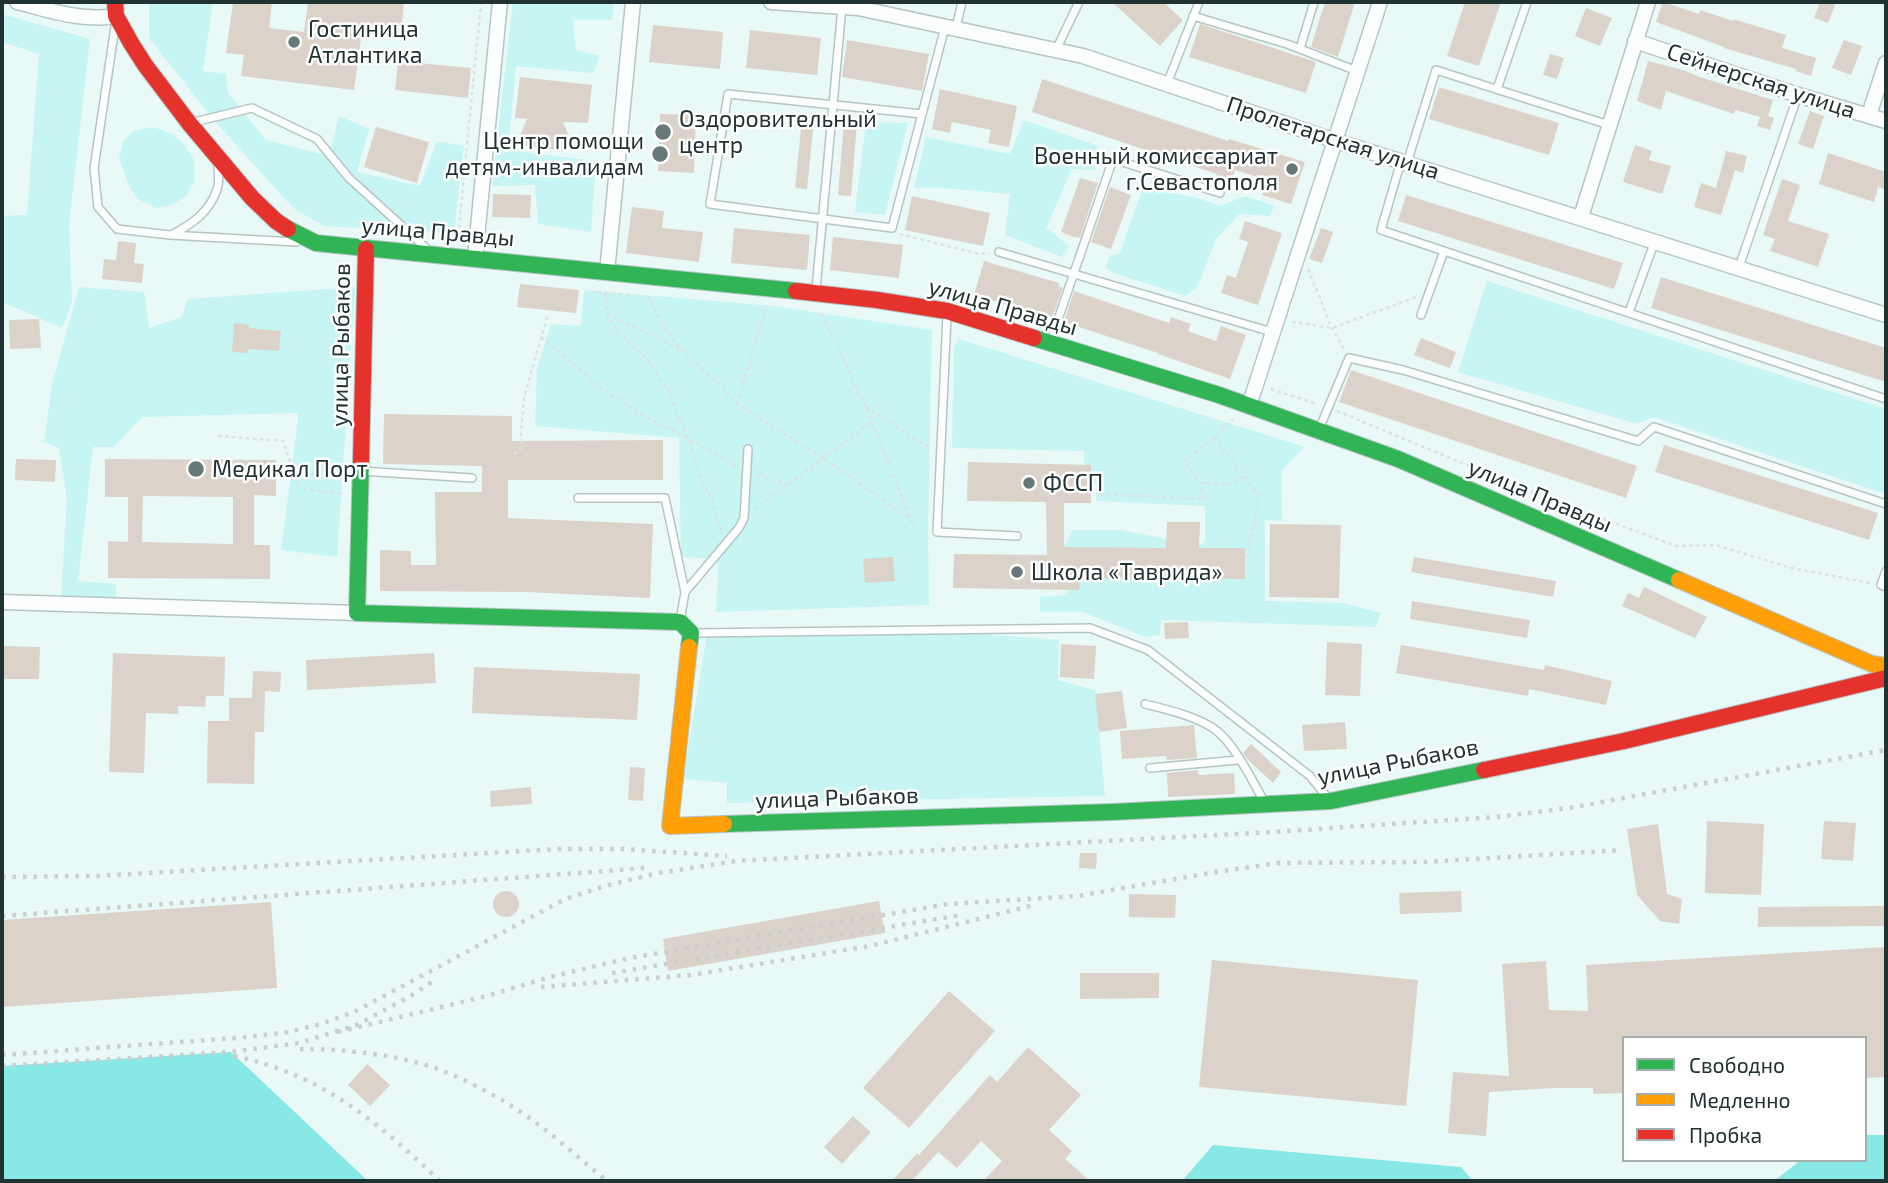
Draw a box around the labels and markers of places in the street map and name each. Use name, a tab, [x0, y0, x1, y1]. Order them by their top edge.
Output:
place label: Гостиница Атлантика	[308, 15, 422, 69]
marker: Гостиница Атлантика	[286, 34, 302, 50]
place label: Оздоровительный центр	[679, 105, 877, 159]
marker: Оздоровительный центр	[653, 122, 673, 142]
place label: Центр помощи детям-инвалидам	[445, 127, 644, 181]
place label: Военный комиссариат г.Севастополя	[1034, 142, 1278, 196]
marker: Центр помощи детям-инвалидам	[650, 144, 670, 164]
marker: Военный комиссариат г.Севастополя	[1284, 161, 1300, 177]
place label: Медикал Порт	[212, 455, 368, 483]
marker: Медикал Порт	[186, 459, 206, 479]
place label: ФССП	[1043, 469, 1103, 497]
marker: ФССП	[1021, 475, 1037, 491]
place label: Школа «Таврида»	[1031, 558, 1223, 586]
marker: Школа «Таврида»	[1009, 564, 1025, 580]

